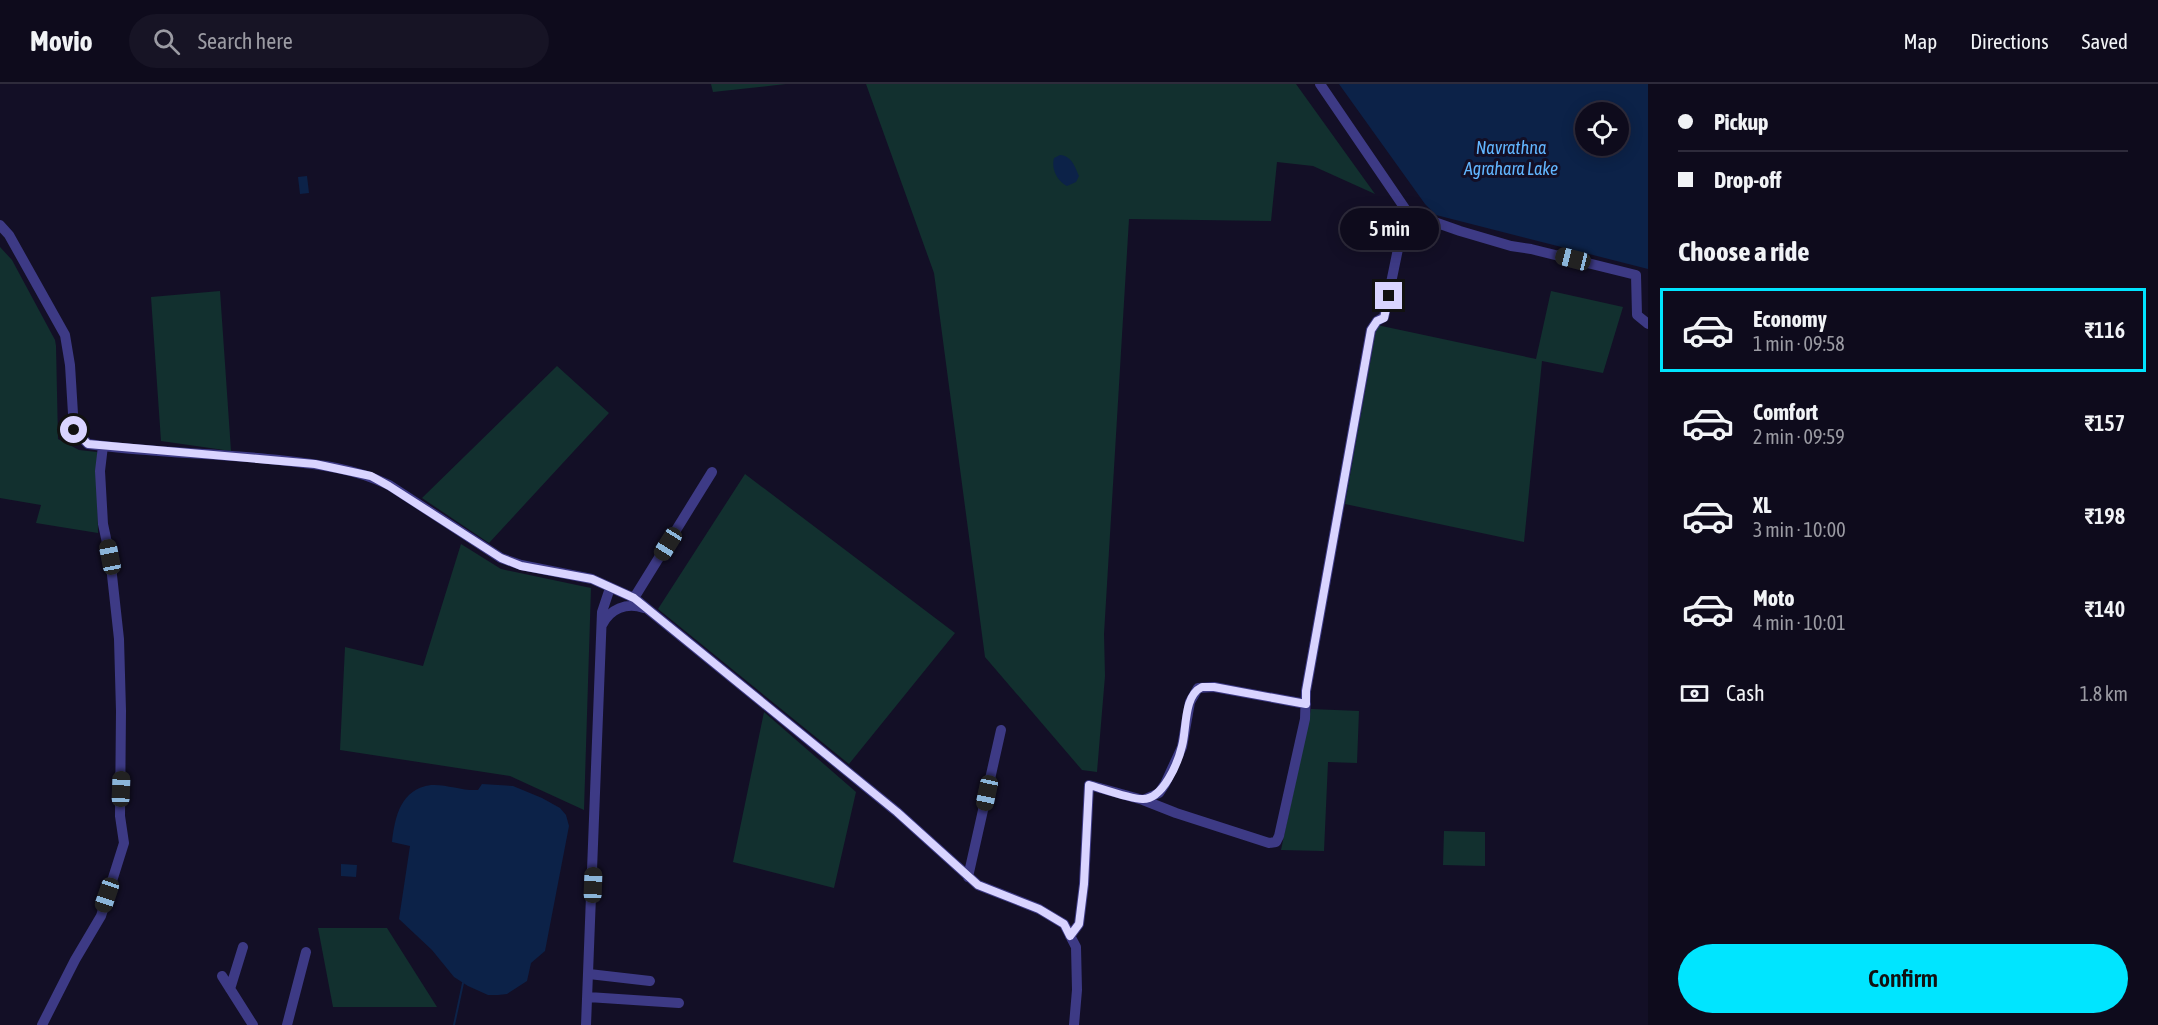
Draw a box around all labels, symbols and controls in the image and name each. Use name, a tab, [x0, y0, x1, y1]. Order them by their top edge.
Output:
search box	[129, 14, 549, 68]
text: Movio	[30, 25, 93, 57]
icon: search	[150, 25, 183, 58]
text: Search here	[198, 28, 293, 54]
text: Map	[1903, 29, 1937, 53]
text: Directions	[1970, 29, 2049, 53]
text: Saved	[2082, 29, 2128, 53]
map controls	[1575, 102, 1629, 156]
button: locate	[1575, 102, 1629, 156]
text: Pickup	[1714, 109, 1769, 135]
water label: Navrathna Agrahara Lake	[1463, 137, 1558, 179]
text: Drop-off	[1714, 167, 1781, 193]
callout: 5 min	[1340, 209, 1438, 251]
text: 5 min	[1369, 217, 1410, 240]
text: Choose a ride	[1678, 236, 1810, 267]
car	[1553, 246, 1593, 272]
route end	[1375, 282, 1402, 309]
icon: car	[1681, 303, 1735, 357]
text: Economy	[1753, 306, 1827, 332]
text: ₹116	[2085, 317, 2125, 343]
text: 1 min · 09:58	[1753, 332, 1845, 355]
icon: car	[1681, 396, 1735, 450]
text: Comfort	[1753, 399, 1818, 425]
text: ₹157	[2085, 410, 2125, 436]
route start	[60, 416, 87, 443]
text: 2 min · 09:59	[1753, 425, 1845, 448]
icon: car	[1681, 489, 1735, 543]
text: XL	[1753, 492, 1771, 518]
text: ₹198	[2085, 503, 2125, 529]
text: 3 min · 10:00	[1753, 518, 1846, 541]
car	[651, 524, 685, 564]
car	[98, 538, 122, 576]
icon: car	[1681, 582, 1735, 636]
text: Moto	[1753, 585, 1795, 611]
text: ₹140	[2085, 596, 2125, 622]
text: 4 min · 10:01	[1753, 611, 1846, 634]
icon: cash	[1678, 677, 1711, 710]
text: Cash	[1726, 680, 1765, 706]
text: 1.8 km	[2080, 682, 2128, 705]
car	[111, 771, 131, 807]
car	[974, 774, 1000, 812]
car	[583, 867, 603, 903]
car	[93, 875, 121, 915]
button: Confirm	[1678, 944, 2128, 1013]

